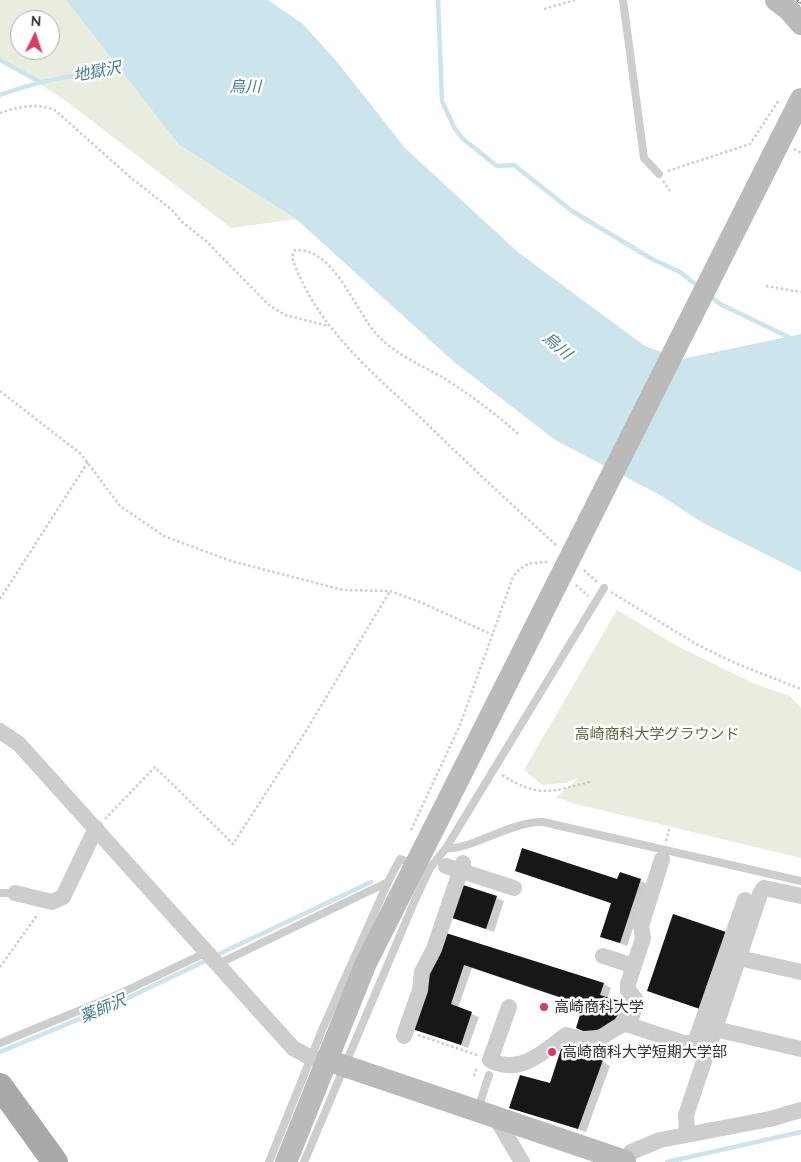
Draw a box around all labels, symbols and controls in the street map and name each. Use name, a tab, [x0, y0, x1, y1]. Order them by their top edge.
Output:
north arrow	[10, 10, 60, 60]
text: N	[30, 12, 42, 30]
water label: 地獄沢	[72, 58, 122, 86]
water label: 烏川	[229, 77, 261, 97]
water label: 烏川	[539, 328, 575, 364]
park label: 高崎商科大学グラウンド	[575, 725, 739, 743]
water label: 薬師沢	[77, 991, 129, 1027]
place label: 高崎商科大学	[554, 998, 644, 1016]
marker: 高崎商科大学	[538, 1001, 550, 1013]
place label: 高崎商科大学短期大学部	[562, 1043, 727, 1061]
marker: 高崎商科大学短期大学部	[546, 1046, 558, 1058]

